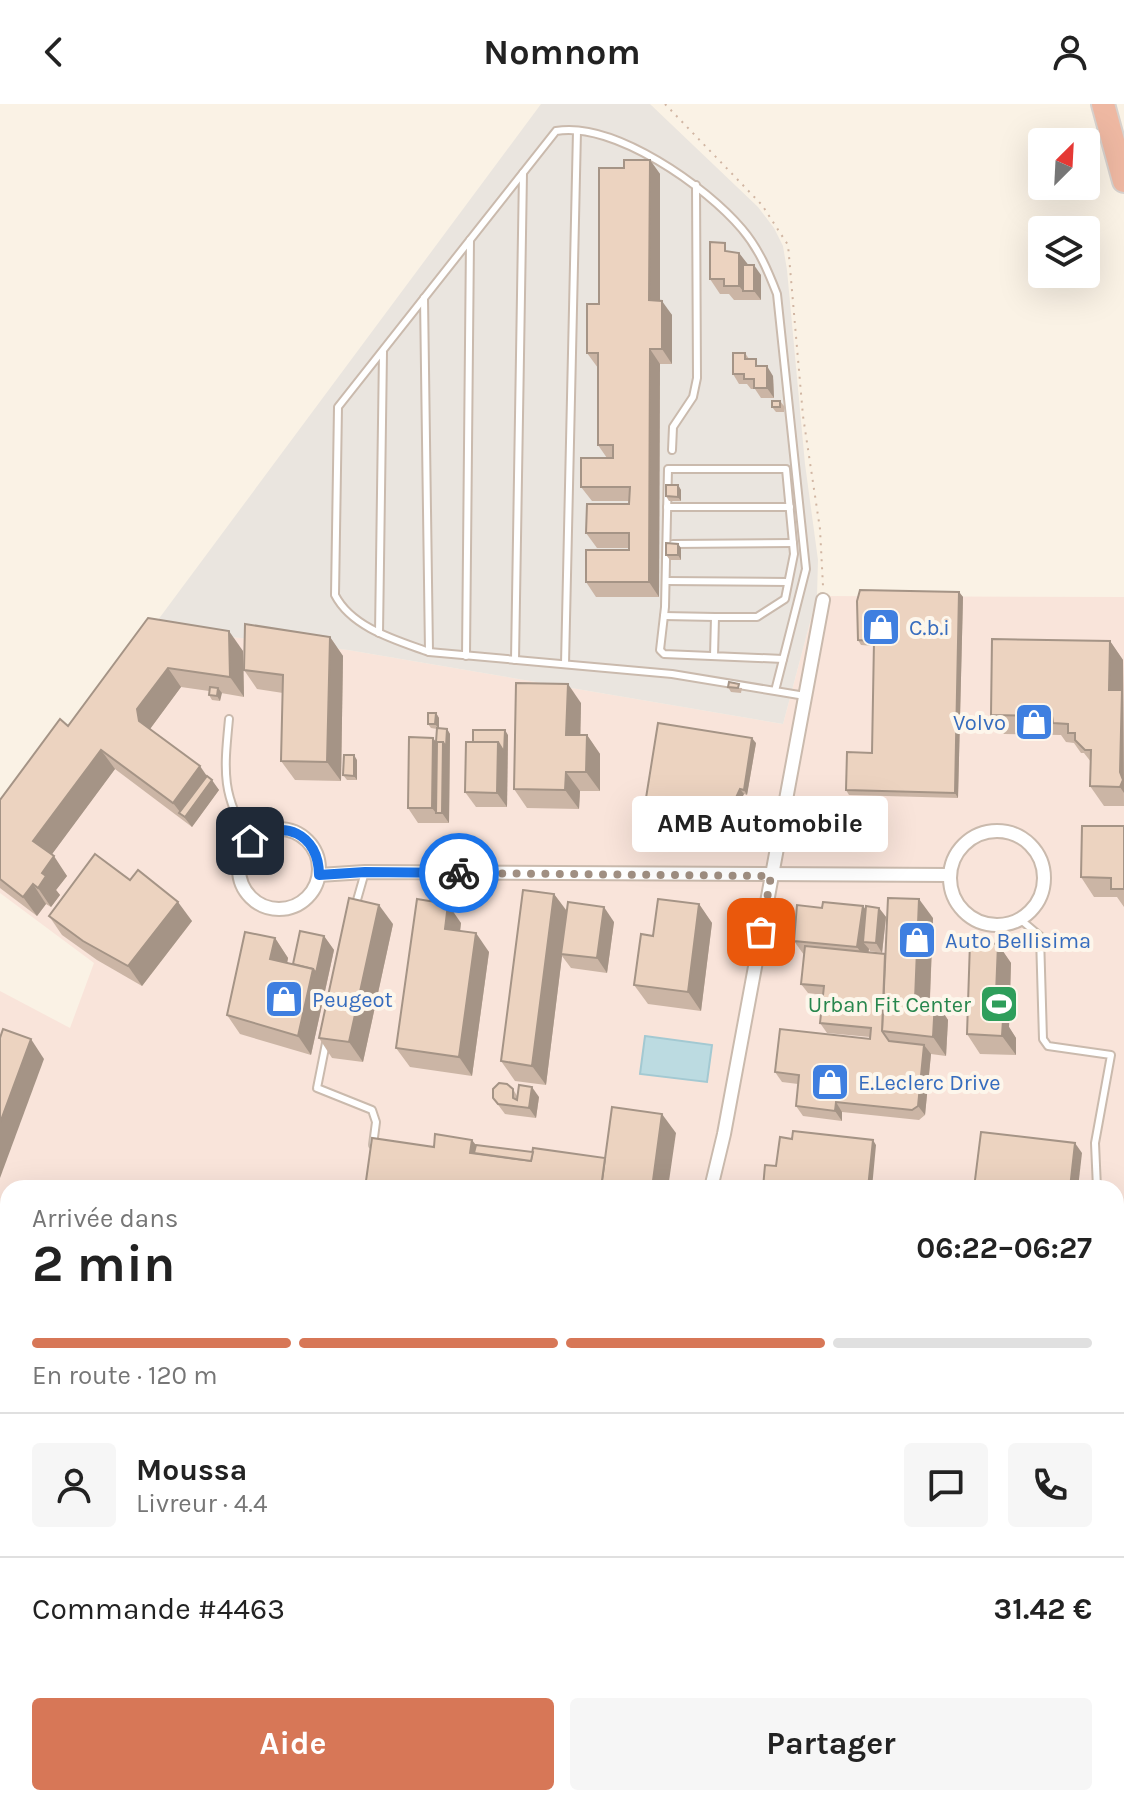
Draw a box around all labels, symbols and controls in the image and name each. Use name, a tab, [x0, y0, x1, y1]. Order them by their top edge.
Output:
icon: back	[32, 30, 76, 74]
icon: person	[1048, 30, 1092, 74]
text: Nomnom	[483, 31, 641, 73]
north arrow	[1028, 128, 1100, 200]
map controls	[1028, 128, 1100, 288]
button: layers	[1028, 216, 1100, 288]
shop icon: C.b.i	[860, 606, 902, 648]
place label: C.b.i	[909, 615, 950, 641]
shop icon: Volvo	[1013, 701, 1055, 743]
place label: Volvo	[953, 710, 1006, 736]
callout: AMB Automobile	[633, 796, 889, 852]
pin	[216, 807, 284, 875]
text: AMB Automobile	[657, 808, 863, 839]
icon: home	[228, 819, 272, 863]
courier	[419, 833, 499, 913]
icon: bike	[437, 851, 481, 895]
pin	[727, 898, 795, 966]
icon: bag	[739, 910, 783, 954]
shop icon: Auto Bellisima	[896, 919, 938, 961]
place label: Auto Bellisima	[945, 928, 1091, 954]
shop icon: Peugeot	[263, 978, 305, 1020]
sports icon: Urban Fit Center	[978, 983, 1020, 1025]
place label: Peugeot	[312, 987, 393, 1013]
place label: Urban Fit Center	[808, 992, 971, 1018]
shop icon: E.Leclerc Drive	[809, 1061, 851, 1103]
place label: E.Leclerc Drive	[858, 1070, 1001, 1096]
text: Arrivée dans	[32, 1203, 179, 1234]
text: 06:22–06:27	[916, 1230, 1092, 1266]
text: 2 min	[32, 1233, 175, 1294]
text: En route · 120 m	[32, 1360, 218, 1391]
button: person	[32, 1443, 116, 1527]
button: chat	[904, 1443, 988, 1527]
button: phone	[1008, 1443, 1092, 1527]
text: Moussa	[136, 1452, 247, 1488]
text: Livreur · 4.4	[136, 1488, 268, 1519]
text: Commande #4463	[32, 1591, 285, 1627]
text: 31.42 €	[994, 1591, 1092, 1627]
button: Aide	[32, 1698, 554, 1790]
button: Partager	[570, 1698, 1092, 1790]

